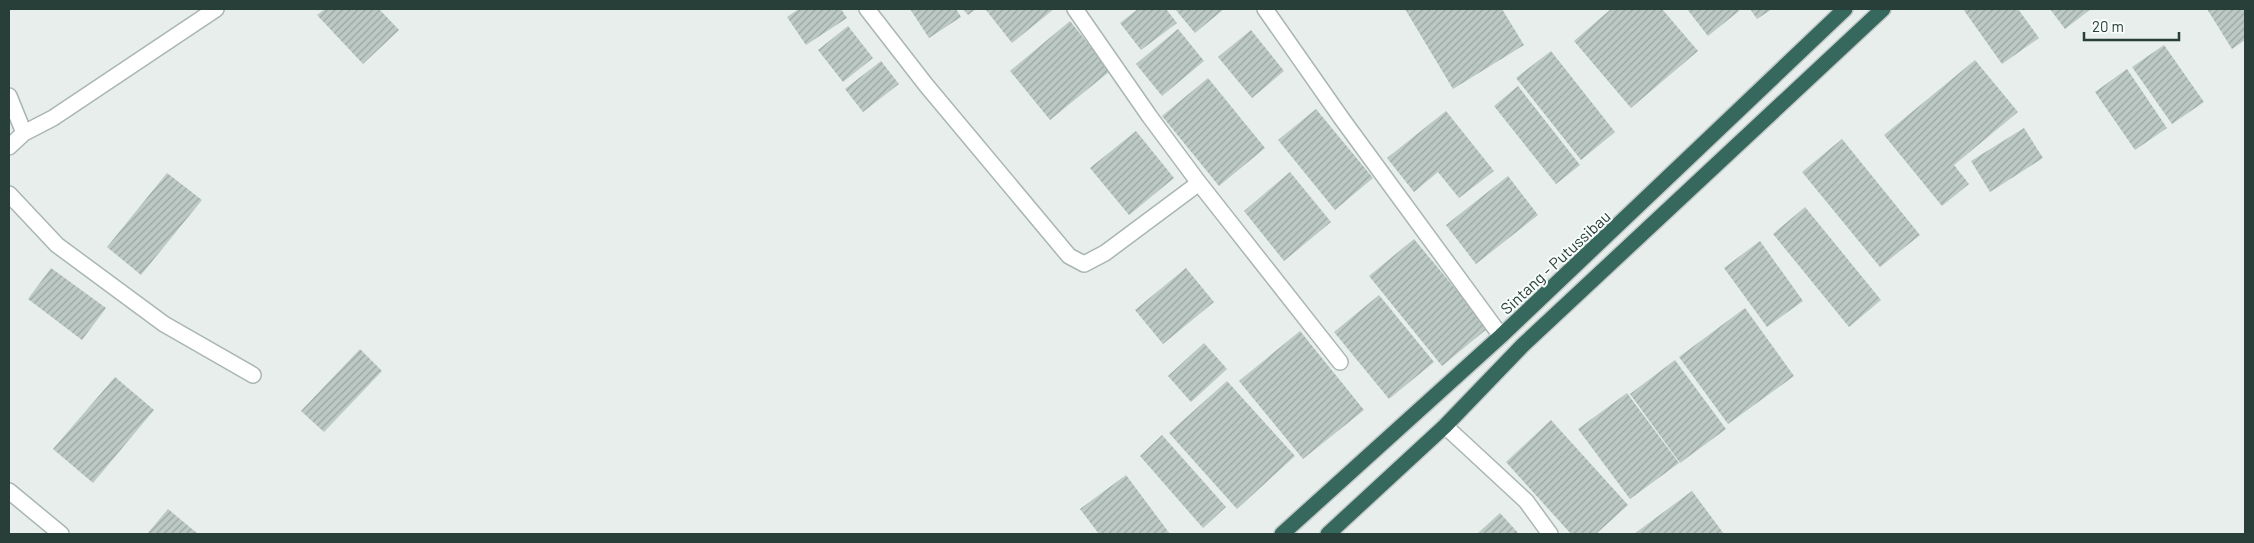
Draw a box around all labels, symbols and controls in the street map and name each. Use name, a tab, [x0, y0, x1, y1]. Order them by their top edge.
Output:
scale bar	[2084, 10, 2179, 42]
text: 20 m	[2092, 17, 2124, 35]
street label: Sintang - Putussibau	[1496, 206, 1614, 318]

